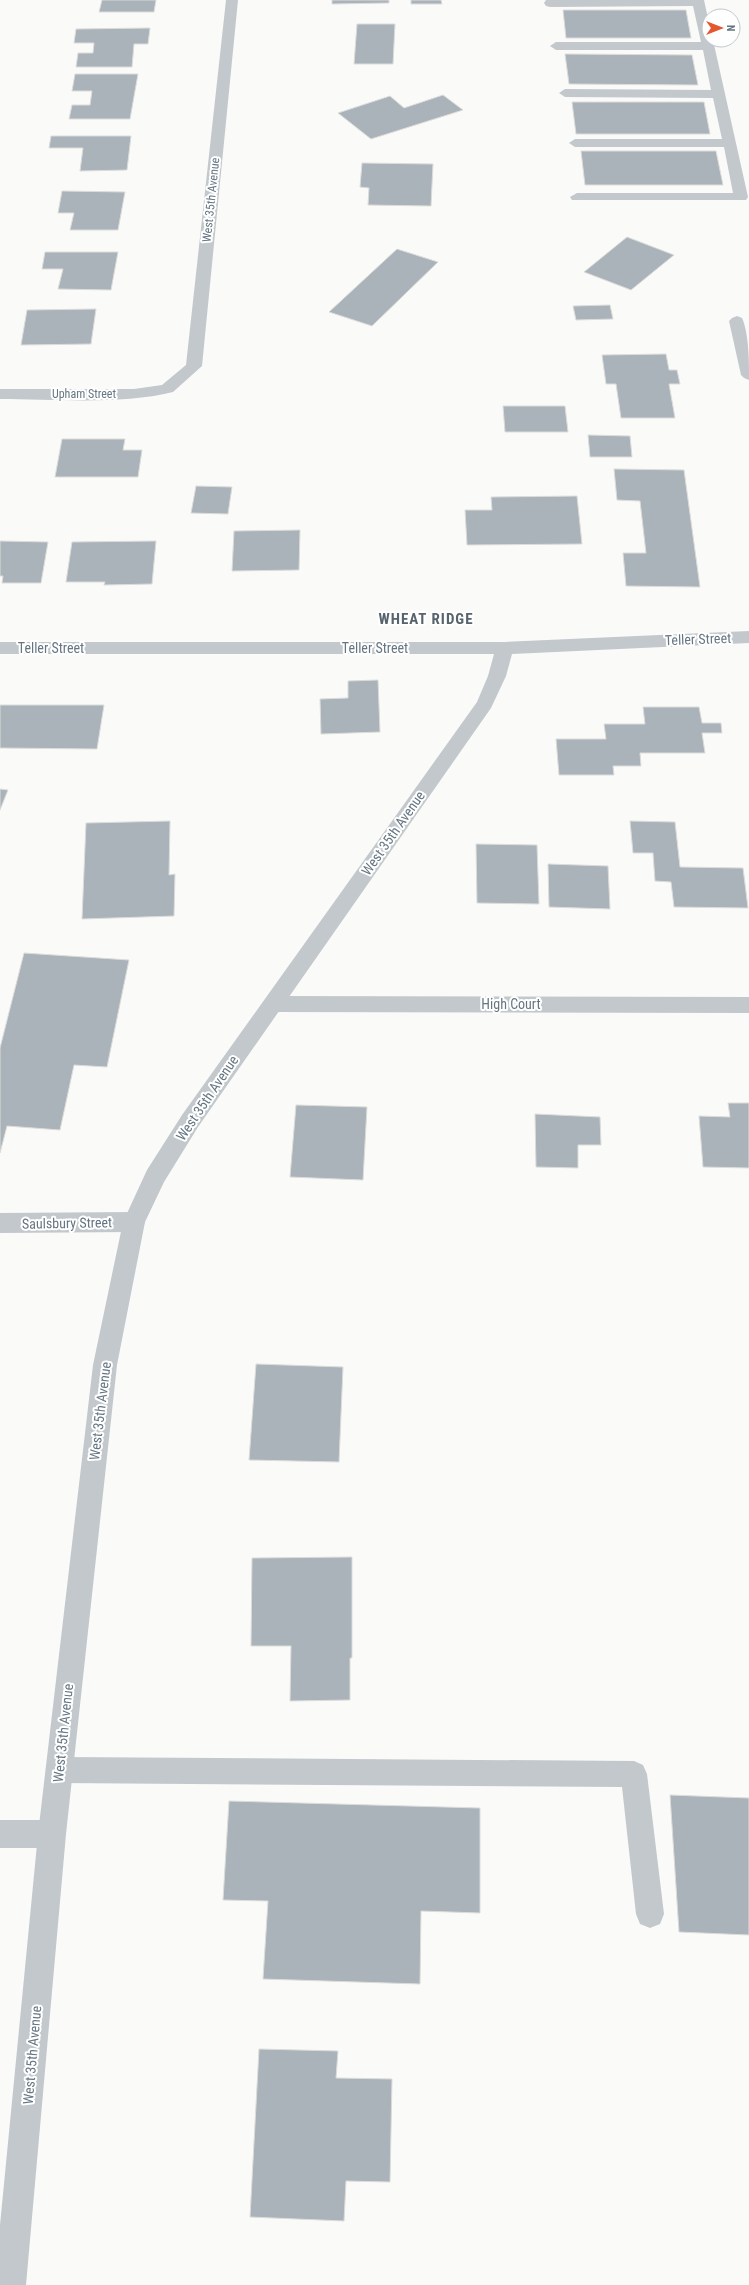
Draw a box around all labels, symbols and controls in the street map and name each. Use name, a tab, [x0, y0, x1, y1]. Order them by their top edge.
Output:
north arrow	[701, 8, 741, 48]
text: N	[724, 25, 737, 32]
street label: West 35th Avenue	[200, 157, 222, 243]
street label: Upham Street	[52, 387, 117, 401]
district label: WHEAT RIDGE	[378, 610, 474, 628]
street label: Teller Street	[665, 630, 731, 648]
street label: Teller Street	[18, 640, 84, 656]
street label: Teller Street	[342, 640, 408, 656]
street label: West 35th Avenue	[358, 788, 428, 878]
street label: High Court	[481, 996, 541, 1012]
street label: West 35th Avenue	[173, 1052, 242, 1144]
street label: Saulsbury Street	[22, 1214, 112, 1232]
street label: West 35th Avenue	[86, 1360, 114, 1461]
street label: West 35th Avenue	[50, 1683, 76, 1783]
street label: West 35th Avenue	[20, 2005, 44, 2105]

